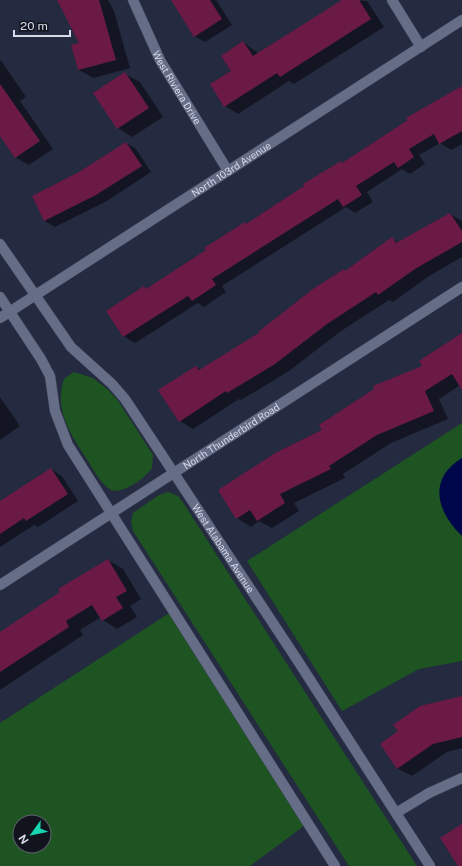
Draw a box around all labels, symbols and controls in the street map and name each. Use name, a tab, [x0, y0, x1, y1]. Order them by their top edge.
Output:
scale bar	[14, 12, 70, 38]
text: 20 m	[20, 19, 48, 33]
street label: West Riviera Drive	[150, 49, 204, 127]
street label: North 103rd Avenue	[189, 139, 273, 199]
street label: North Thunderbird Road	[181, 400, 282, 471]
street label: West Alabama Avenue	[190, 501, 257, 595]
north arrow	[12, 814, 52, 854]
text: N	[16, 833, 31, 846]

